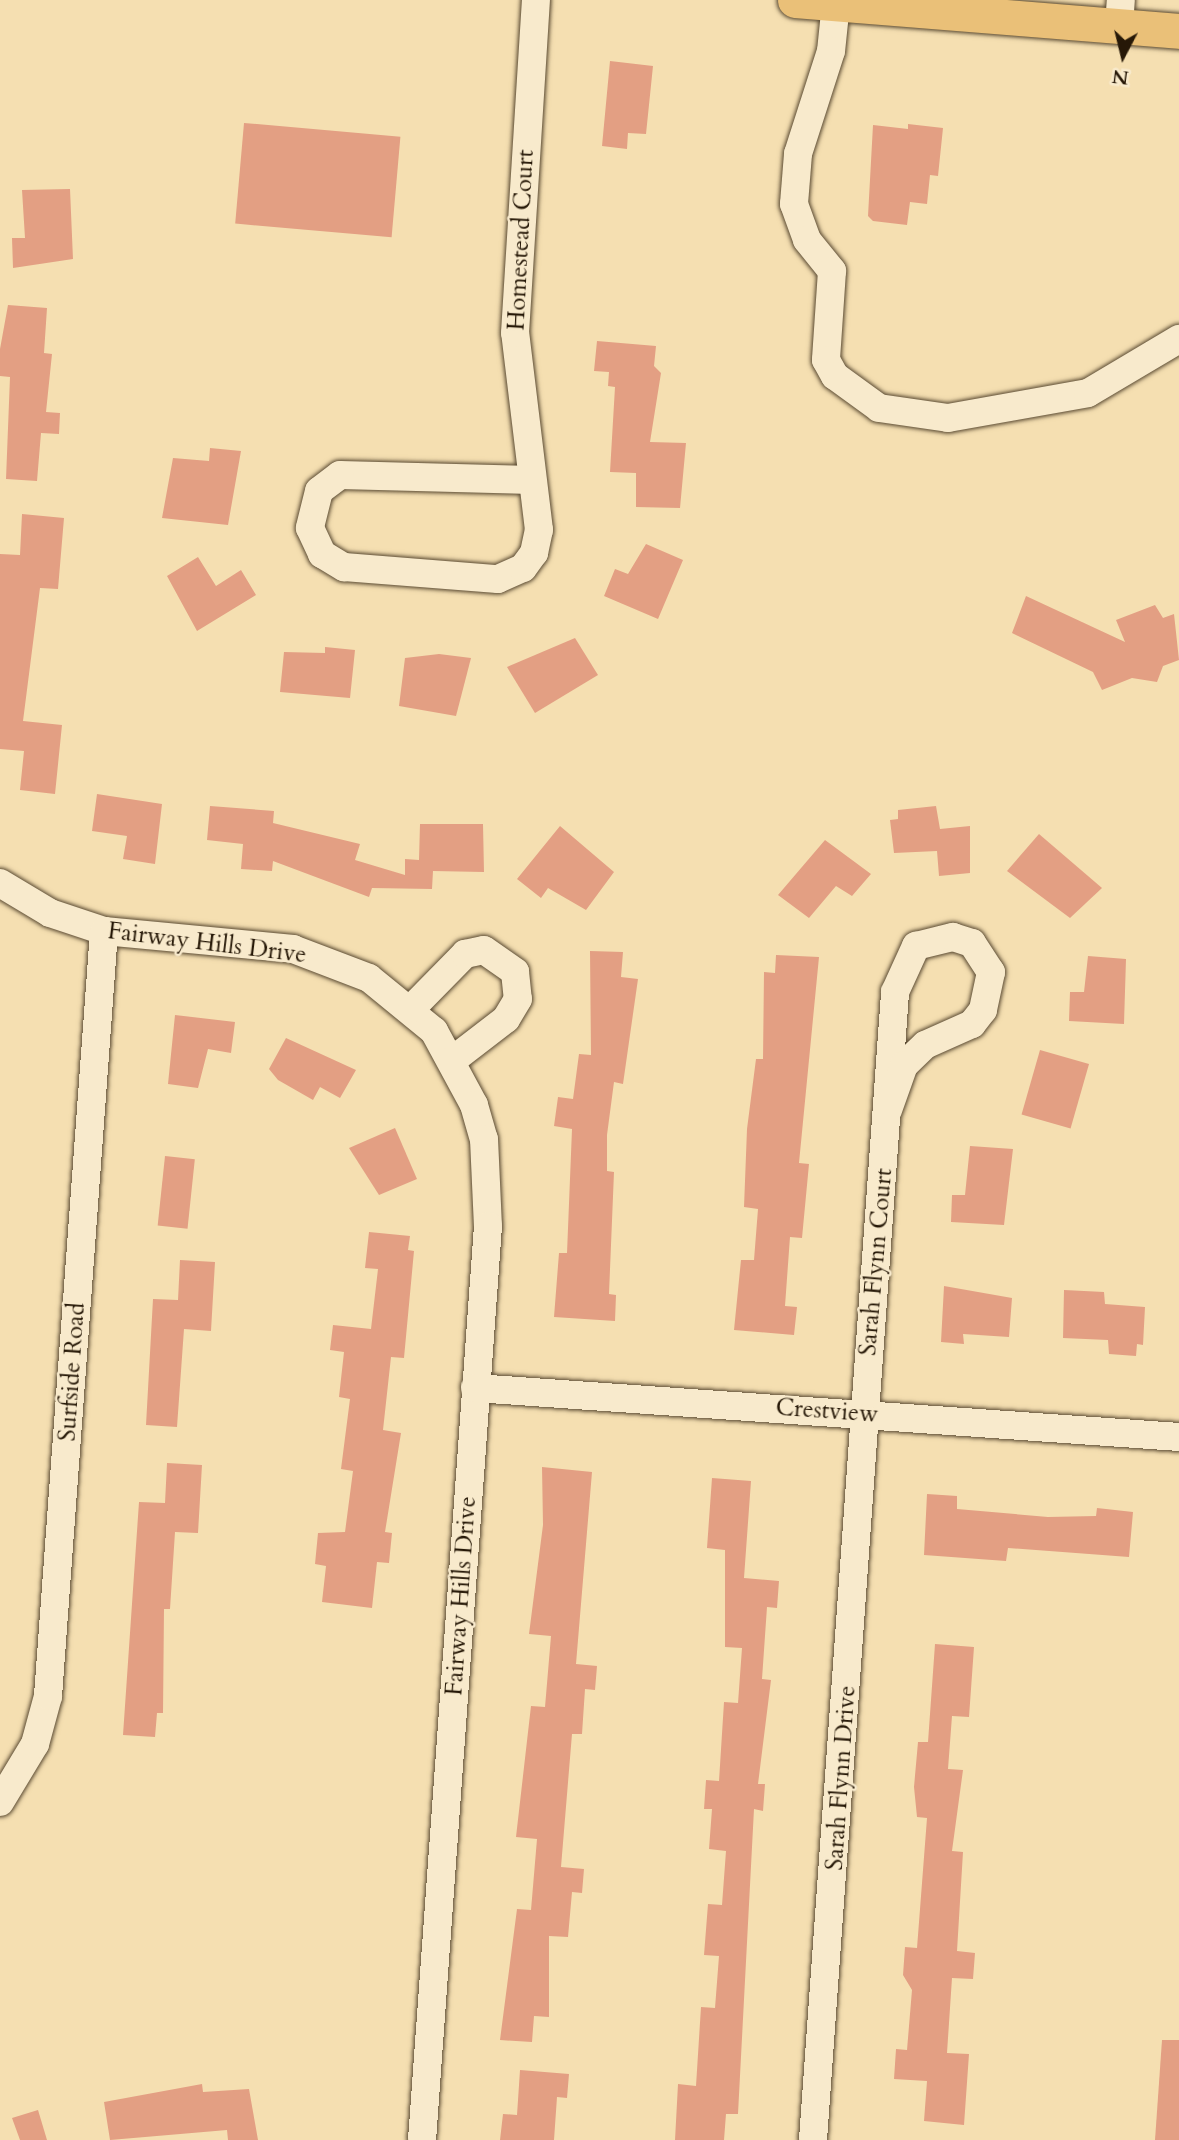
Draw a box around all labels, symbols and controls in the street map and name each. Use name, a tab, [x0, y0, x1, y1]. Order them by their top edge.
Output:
north arrow	[1088, 21, 1158, 91]
text: N	[1111, 63, 1130, 91]
street label: Homestead Court	[502, 149, 540, 331]
street label: Fairway Hills Drive	[106, 917, 308, 969]
street label: Sarah Flynn Court	[853, 1167, 899, 1357]
street label: Surfside Road	[53, 1302, 91, 1442]
street label: Crestview	[775, 1393, 879, 1429]
street label: Fairway Hills Drive	[440, 1495, 482, 1697]
street label: Sarah Flynn Drive	[820, 1685, 862, 1871]

